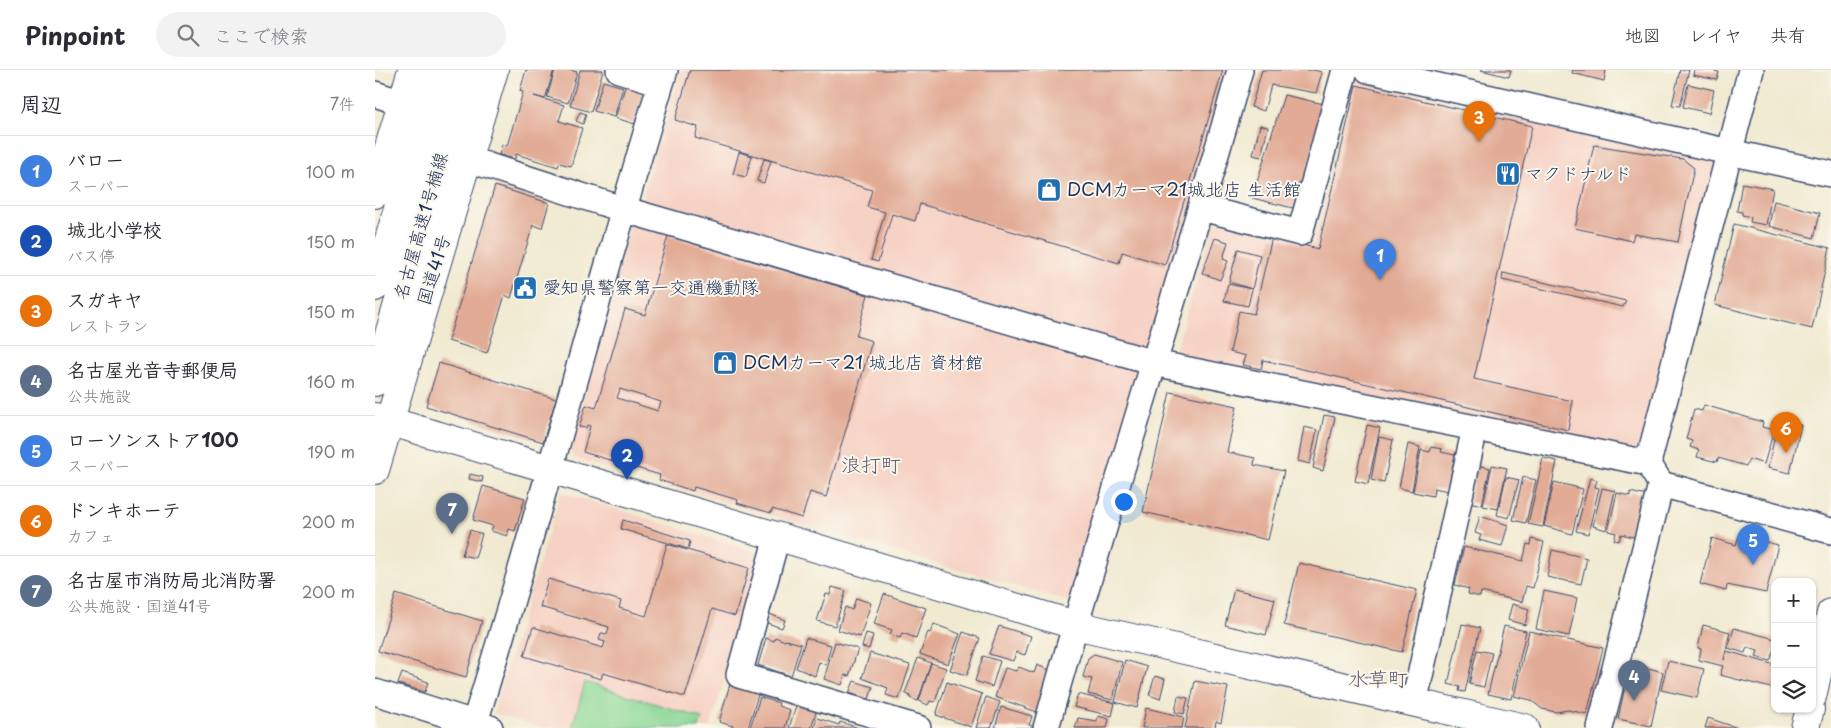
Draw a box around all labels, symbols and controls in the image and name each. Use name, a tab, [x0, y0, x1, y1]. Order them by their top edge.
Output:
search box	[156, 12, 506, 57]
text: Pinpoint	[25, 17, 126, 53]
icon: search	[174, 21, 202, 49]
text: ここで検索	[214, 21, 309, 49]
text: 地図	[1625, 21, 1661, 48]
text: レイヤ	[1689, 21, 1742, 48]
text: 共有	[1770, 21, 1806, 48]
text: 周辺	[20, 87, 62, 119]
text: 7件	[330, 91, 355, 115]
pin: 3	[1463, 101, 1495, 142]
text: バロー	[67, 145, 124, 173]
street label: 名古屋高速1号楠線	[386, 149, 453, 302]
text: 1	[32, 159, 40, 183]
text: 100 m	[306, 159, 355, 183]
place label: マクドナルド	[1525, 159, 1632, 186]
restaurant icon: マクドナルド	[1495, 161, 1521, 187]
text: スーパー	[67, 173, 130, 197]
place label: DCMカーマ21城北店 生活館	[1067, 175, 1301, 202]
shop icon: DCMカーマ21城北店 生活館	[1036, 177, 1062, 203]
text: 城北小学校	[67, 215, 162, 243]
text: 2	[30, 229, 42, 253]
text: 150 m	[307, 229, 355, 253]
street label: 国道41号	[409, 231, 456, 308]
pin: 1	[1364, 239, 1396, 280]
text: バス停	[67, 243, 115, 267]
place label: 愛知県警察第一交通機動隊	[543, 273, 759, 300]
public building icon: 愛知県警察第一交通機動隊	[512, 275, 538, 301]
text: スガキヤ	[67, 285, 143, 313]
text: 3	[31, 299, 41, 323]
text: 150 m	[307, 299, 355, 323]
text: レストラン	[67, 313, 148, 337]
place label: DCMカーマ21 城北店 資材館	[743, 348, 983, 375]
shop icon: DCMカーマ21 城北店 資材館	[712, 350, 738, 376]
text: 名古屋光音寺郵便局	[67, 355, 238, 383]
text: 4	[31, 369, 41, 393]
text: 160 m	[307, 369, 355, 393]
text: 公共施設	[67, 383, 131, 407]
pin: 6	[1770, 412, 1802, 453]
text: ローソンストア100	[67, 425, 239, 453]
text: 5	[31, 439, 41, 463]
text: 190 m	[307, 439, 355, 463]
pin: 2	[611, 439, 643, 480]
district label: 浪打町	[841, 449, 901, 479]
text: スーパー	[67, 453, 130, 477]
your location	[1111, 489, 1137, 515]
pin: 7	[436, 493, 468, 534]
text: ドンキホーテ	[67, 495, 181, 523]
text: 6	[30, 509, 42, 533]
text: 200 m	[302, 509, 355, 533]
text: カフェ	[67, 523, 115, 547]
pin: 5	[1737, 524, 1769, 565]
text: 名古屋市消防局北消防署	[67, 565, 276, 593]
map controls	[1771, 578, 1816, 713]
button: +	[1771, 578, 1816, 623]
text: 7	[31, 579, 41, 603]
text: 200 m	[302, 579, 355, 603]
text: 公共施設 · 国道41号	[67, 593, 211, 617]
button: −	[1771, 623, 1816, 668]
pin: 4	[1618, 660, 1650, 701]
district label: 水草町	[1348, 663, 1408, 693]
button: layers	[1771, 668, 1816, 713]

